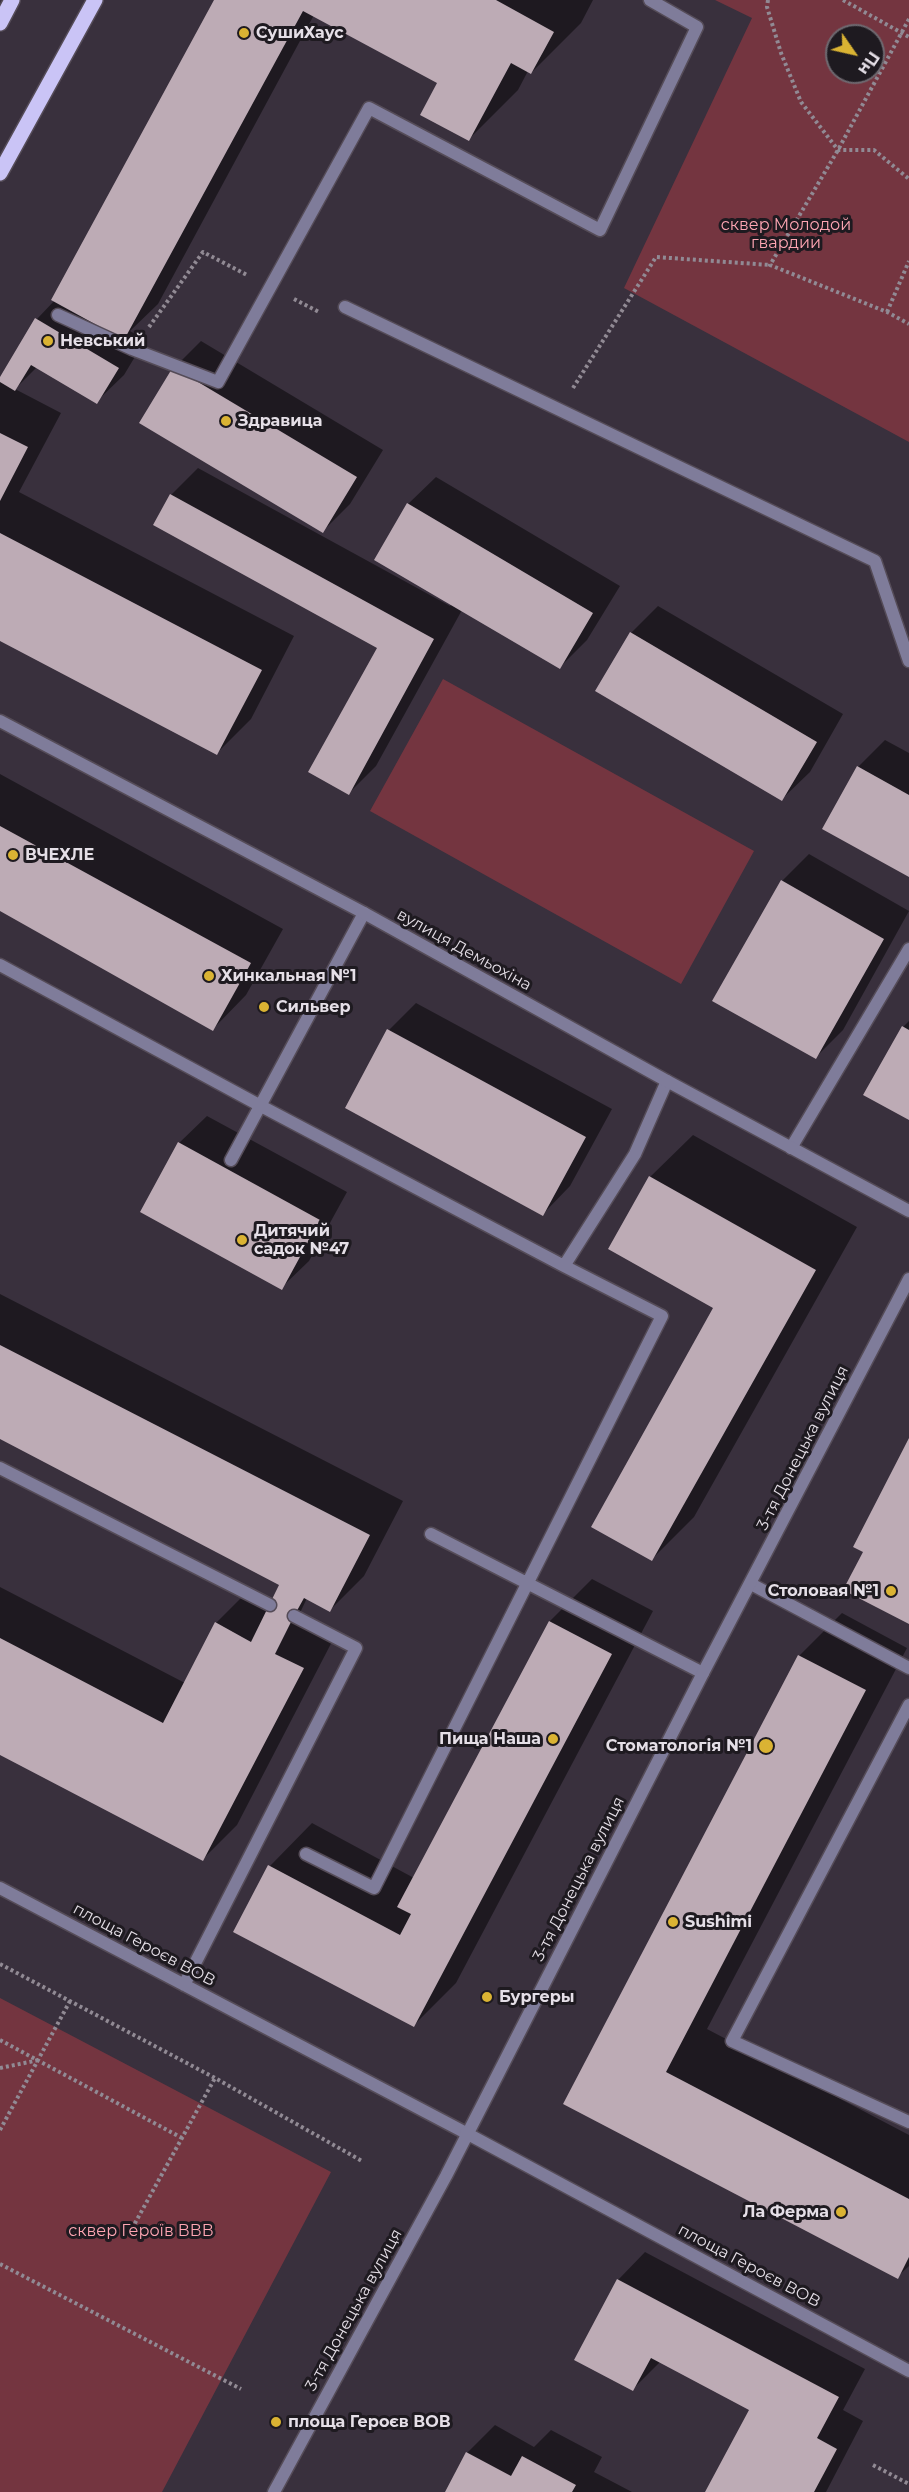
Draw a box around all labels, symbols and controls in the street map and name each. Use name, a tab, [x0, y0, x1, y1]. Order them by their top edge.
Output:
place label: СушиХаус	[256, 23, 344, 43]
north arrow	[825, 24, 885, 84]
marker: СушиХаус	[237, 26, 251, 40]
text: Пн	[854, 48, 883, 79]
park label: сквер Молодой гвардии	[721, 215, 851, 253]
place label: Невський	[60, 331, 145, 351]
marker: Невський	[41, 334, 55, 348]
place label: Здравица	[238, 411, 323, 431]
marker: Здравица	[219, 414, 233, 428]
place label: ВЧЕХЛЕ	[25, 845, 94, 865]
marker: ВЧЕХЛЕ	[6, 848, 20, 862]
street label: вулиця Демьохіна	[393, 905, 535, 995]
place label: Хинкальная №1	[221, 966, 356, 986]
marker: Хинкальная №1	[202, 969, 216, 983]
place label: Сильвер	[276, 997, 351, 1017]
marker: Сильвер	[257, 1000, 271, 1014]
place label: Дитячий садок №47	[254, 1221, 349, 1259]
marker: Дитячий садок №47	[235, 1233, 249, 1247]
street label: 3-тя Донецька вулиця	[753, 1363, 853, 1533]
place label: Столовая №1	[768, 1581, 879, 1601]
marker: Столовая №1	[884, 1584, 898, 1598]
place label: Пища Наша	[439, 1729, 541, 1749]
marker: Пища Наша	[546, 1732, 560, 1746]
place label: Стоматологія №1	[606, 1736, 752, 1756]
marker: Стоматологія №1	[757, 1737, 775, 1755]
street label: 3-тя Донецька вулиця	[529, 1794, 629, 1964]
street label: площа Героєв ВОВ	[70, 1899, 218, 1991]
place label: Sushimi	[685, 1912, 752, 1932]
marker: Sushimi	[666, 1915, 680, 1929]
place label: Бургеры	[499, 1987, 575, 2007]
marker: Бургеры	[480, 1990, 494, 2004]
place label: Ла Ферма	[743, 2202, 829, 2222]
marker: Ла Ферма	[834, 2205, 848, 2219]
street label: площа Героєв ВОВ	[675, 2220, 823, 2312]
park label: сквер Героїв ВВВ	[68, 2221, 214, 2241]
street label: 3-тя Донецька вулиця	[301, 2226, 407, 2394]
place label: площа Героєв ВОВ	[288, 2412, 451, 2432]
marker: площа Героєв ВОВ	[269, 2415, 283, 2429]

